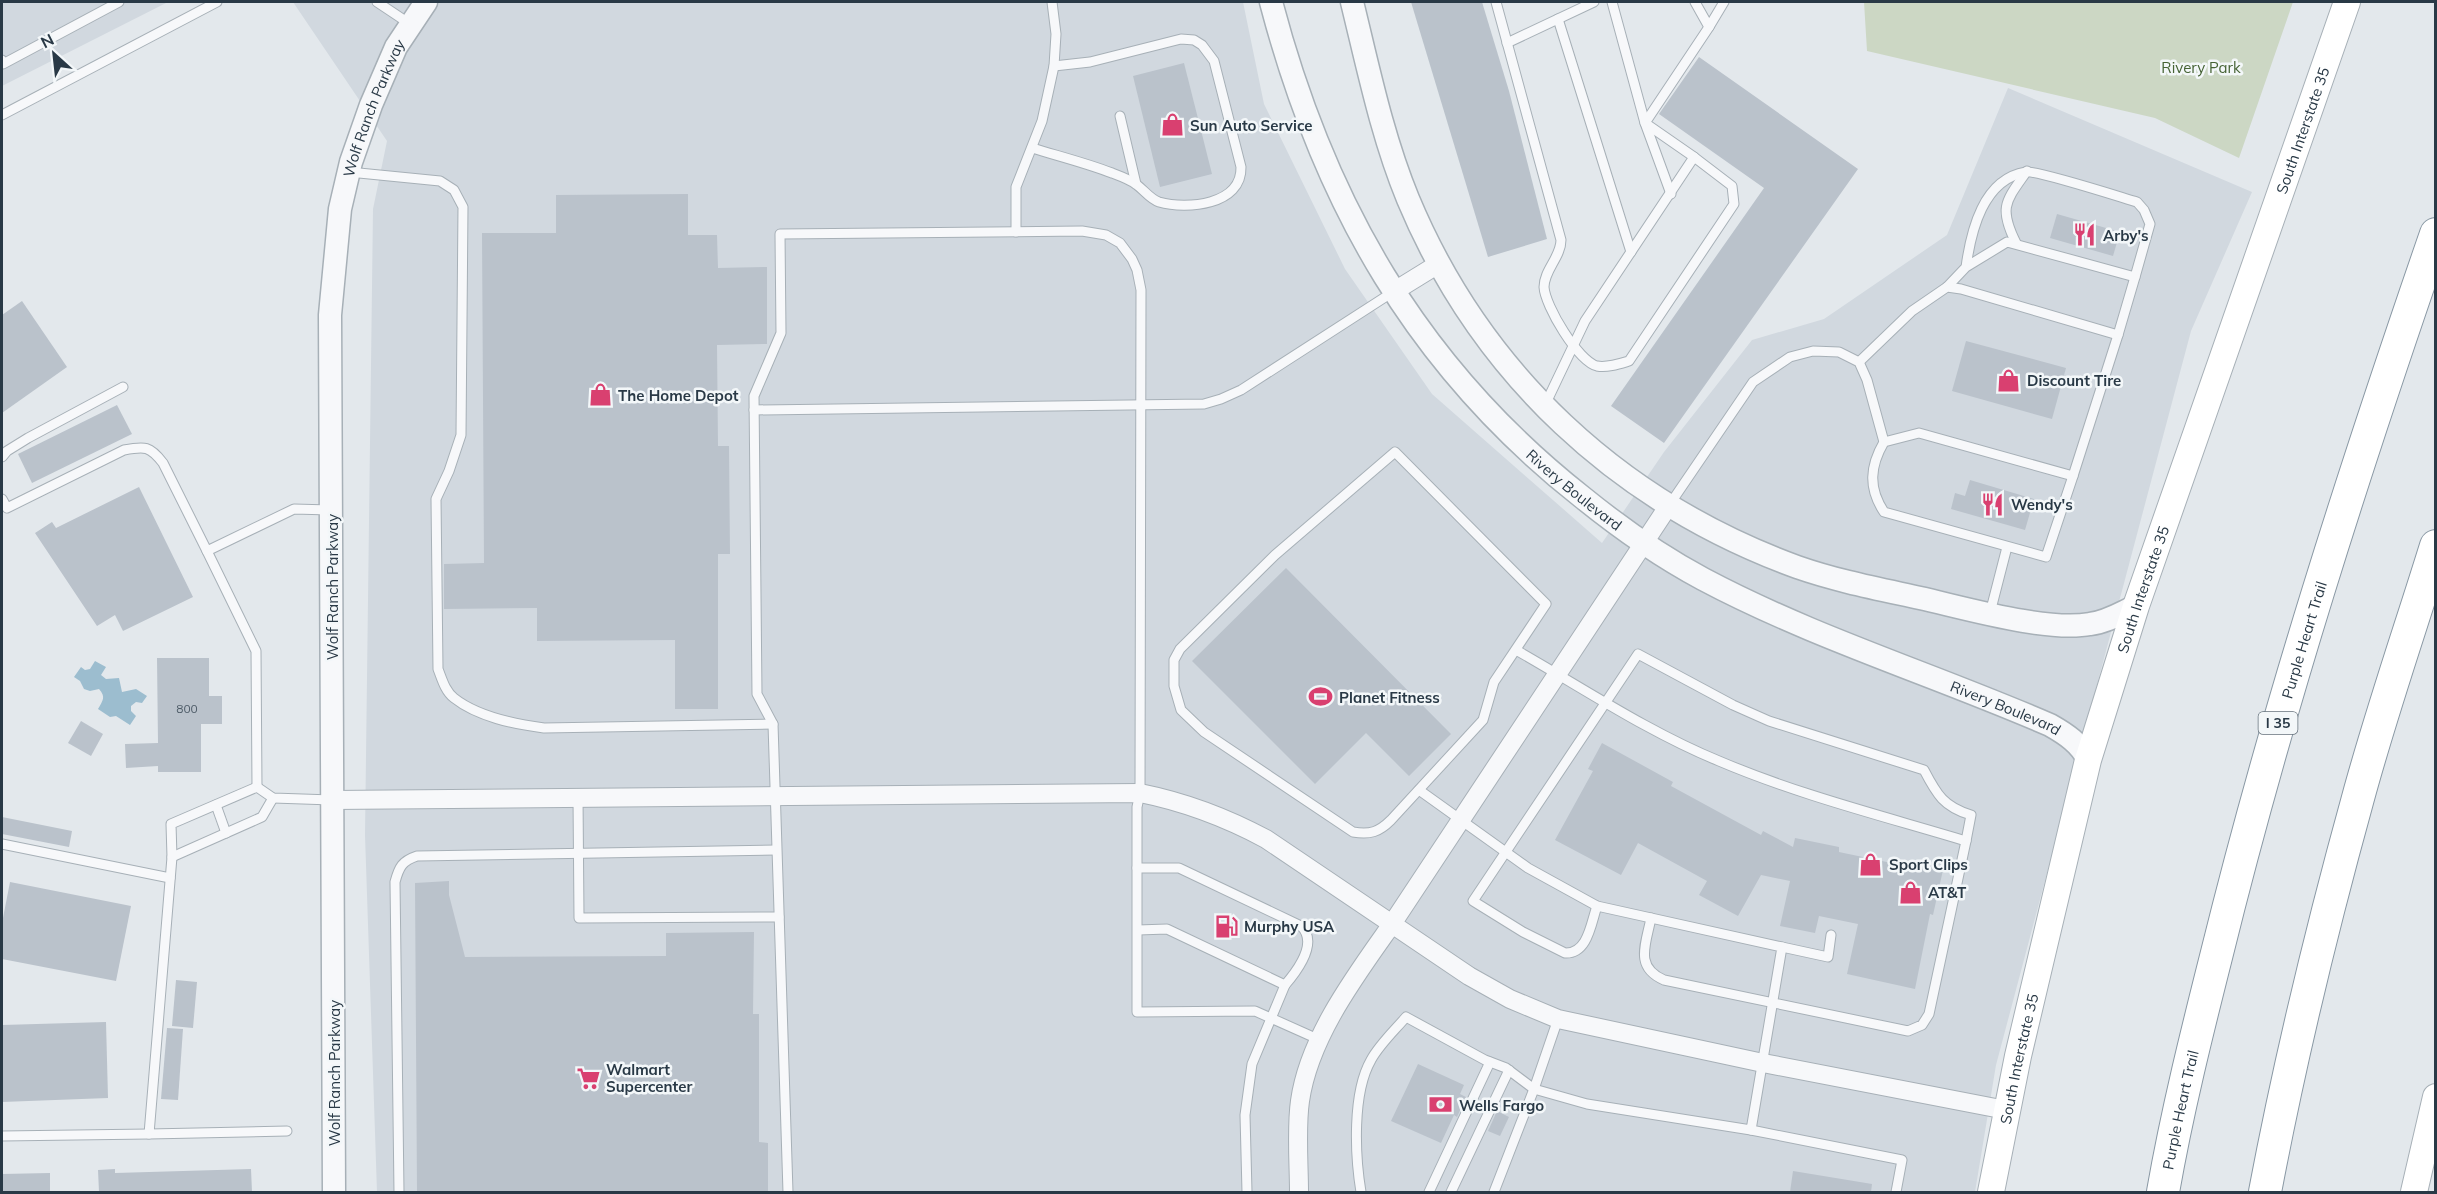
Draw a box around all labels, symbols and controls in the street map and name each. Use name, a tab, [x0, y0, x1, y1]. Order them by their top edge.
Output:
north arrow	[24, 24, 84, 84]
text: N	[37, 29, 57, 52]
street label: Wolf Ranch Parkway	[338, 35, 408, 179]
park label: Rivery Park	[2161, 58, 2241, 77]
street label: South Interstate 35	[2271, 64, 2333, 196]
shop icon: Sun Auto Service	[1159, 112, 1185, 138]
place label: Sun Auto Service	[1190, 116, 1313, 135]
restaurant icon: Arby's	[2072, 222, 2098, 248]
place label: Arby's	[2103, 226, 2149, 245]
shop icon: Discount Tire	[1996, 367, 2022, 393]
place label: Discount Tire	[2027, 371, 2121, 390]
shop icon: The Home Depot	[587, 382, 613, 408]
place label: The Home Depot	[618, 386, 739, 405]
street label: Rivery Boulevard	[1523, 445, 1626, 534]
restaurant icon: Wendy's	[1980, 491, 2006, 517]
place label: Wendy's	[2011, 495, 2073, 514]
street label: Wolf Ranch Parkway	[323, 514, 342, 660]
street label: South Interstate 35	[2112, 523, 2173, 655]
street label: Purple Heart Trail	[2277, 579, 2330, 701]
street label: Rivery Boulevard	[1948, 676, 2065, 739]
sports icon: Planet Fitness	[1308, 684, 1334, 710]
place label: Planet Fitness	[1339, 688, 1440, 707]
house number: 800	[176, 701, 198, 716]
road number: I 35	[2258, 712, 2298, 734]
shop icon: Sport Clips	[1858, 851, 1884, 877]
place label: Sport Clips	[1889, 855, 1968, 874]
shop icon: AT&T	[1897, 879, 1923, 905]
place label: AT&T	[1928, 883, 1967, 902]
fuel station icon: Murphy USA	[1213, 913, 1239, 939]
place label: Murphy USA	[1244, 917, 1335, 936]
street label: South Interstate 35	[1995, 992, 2042, 1126]
street label: Wolf Ranch Parkway	[325, 1000, 344, 1146]
street label: Purple Heart Trail	[2158, 1048, 2202, 1171]
place label: Walmart Supercenter	[606, 1060, 692, 1096]
supermarket icon: Walmart Supercenter	[575, 1065, 601, 1091]
bank icon: Wells Fargo	[1428, 1092, 1454, 1118]
place label: Wells Fargo	[1459, 1096, 1544, 1115]

